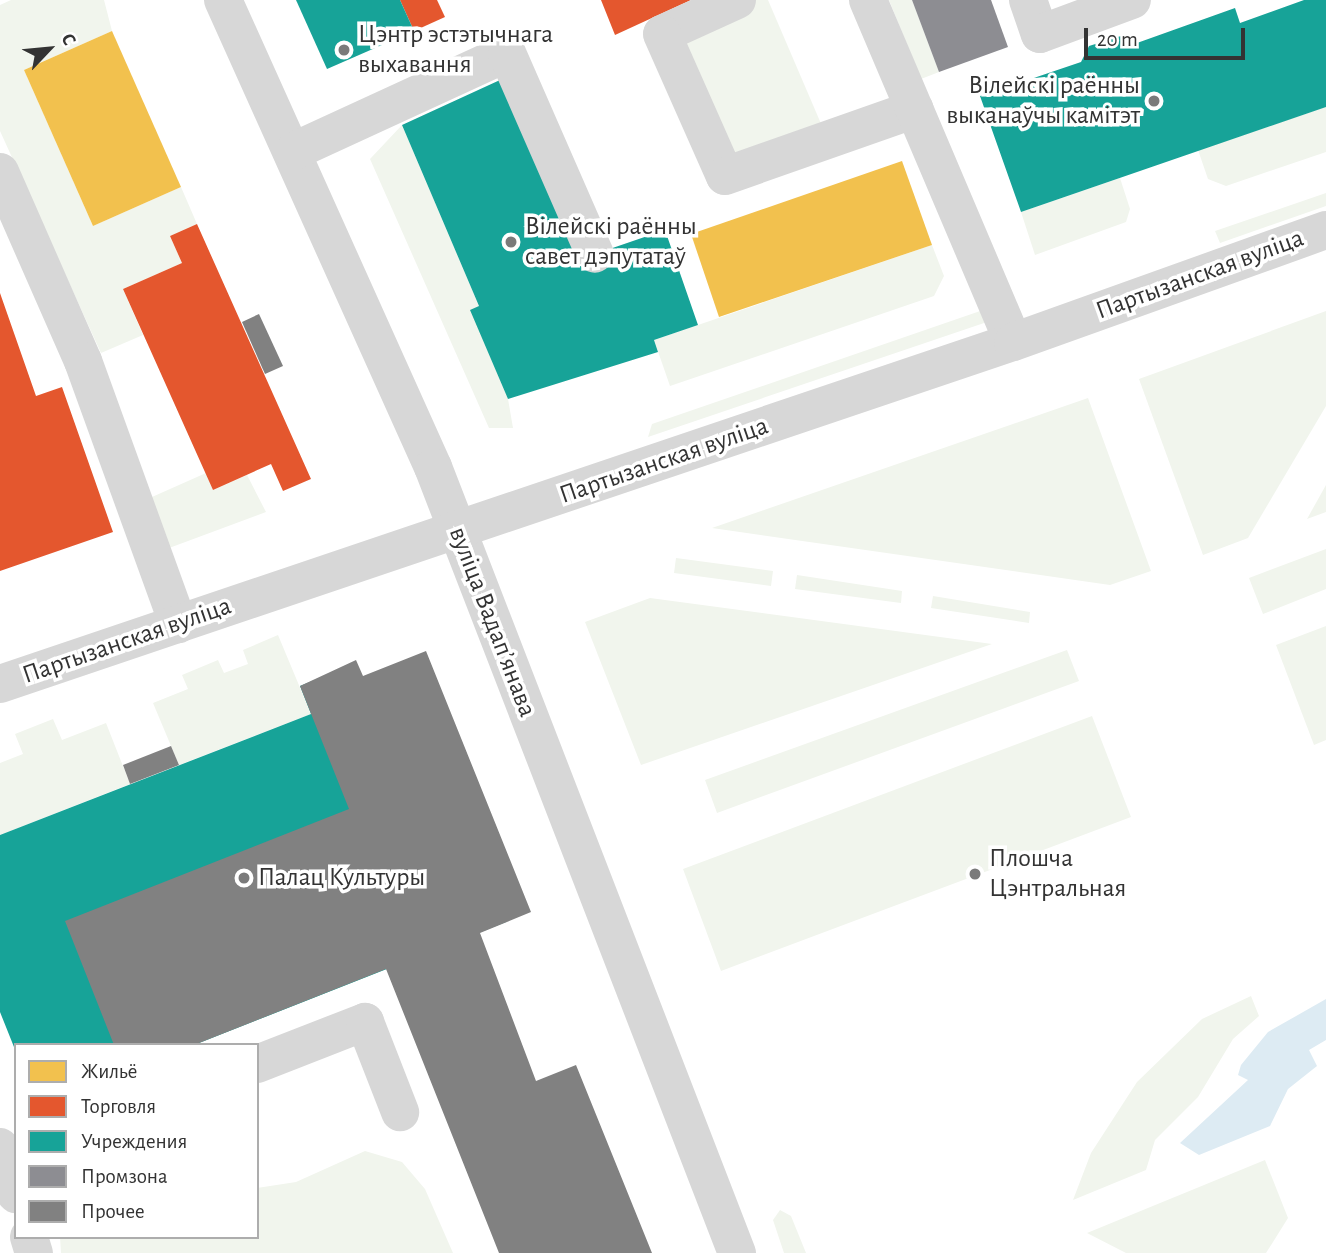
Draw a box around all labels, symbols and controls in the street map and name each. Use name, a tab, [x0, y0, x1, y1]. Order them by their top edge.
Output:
north arrow	[14, 14, 84, 84]
scale bar	[1088, 14, 1249, 58]
place label: Цэнтр эстэтычнага выхавання	[358, 19, 553, 80]
text: 20 m	[1097, 29, 1138, 50]
text: С	[57, 31, 79, 48]
marker: Цэнтр эстэтычнага выхавання	[336, 42, 352, 58]
place label: Вілейскі раённы выканаўчы камітэт	[946, 70, 1140, 132]
marker: Вілейскі раённы выканаўчы камітэт	[1146, 93, 1162, 109]
place label: Вілейскі раённы савет дэпутатаў	[525, 211, 697, 272]
street label: Партызанская вуліца	[1092, 223, 1308, 327]
marker: Вілейскі раённы савет дэпутатаў	[503, 234, 519, 250]
street label: Партызанская вуліца	[555, 411, 773, 511]
street label: вуліца Вадапʼянава	[441, 523, 543, 721]
street label: Партызанская вуліца	[18, 591, 236, 691]
place label: Плошча Цэнтральная	[989, 843, 1126, 904]
place label: Палац Культуры	[258, 862, 425, 894]
marker: Плошча Цэнтральная	[967, 866, 983, 882]
marker: Палац Культуры	[236, 870, 252, 886]
legend	[14, 1043, 259, 1239]
text: Жильё	[81, 1061, 137, 1082]
text: Торговля	[81, 1096, 156, 1117]
text: Учреждения	[81, 1131, 187, 1152]
text: Промзона	[81, 1166, 168, 1187]
text: Прочее	[81, 1201, 145, 1222]

